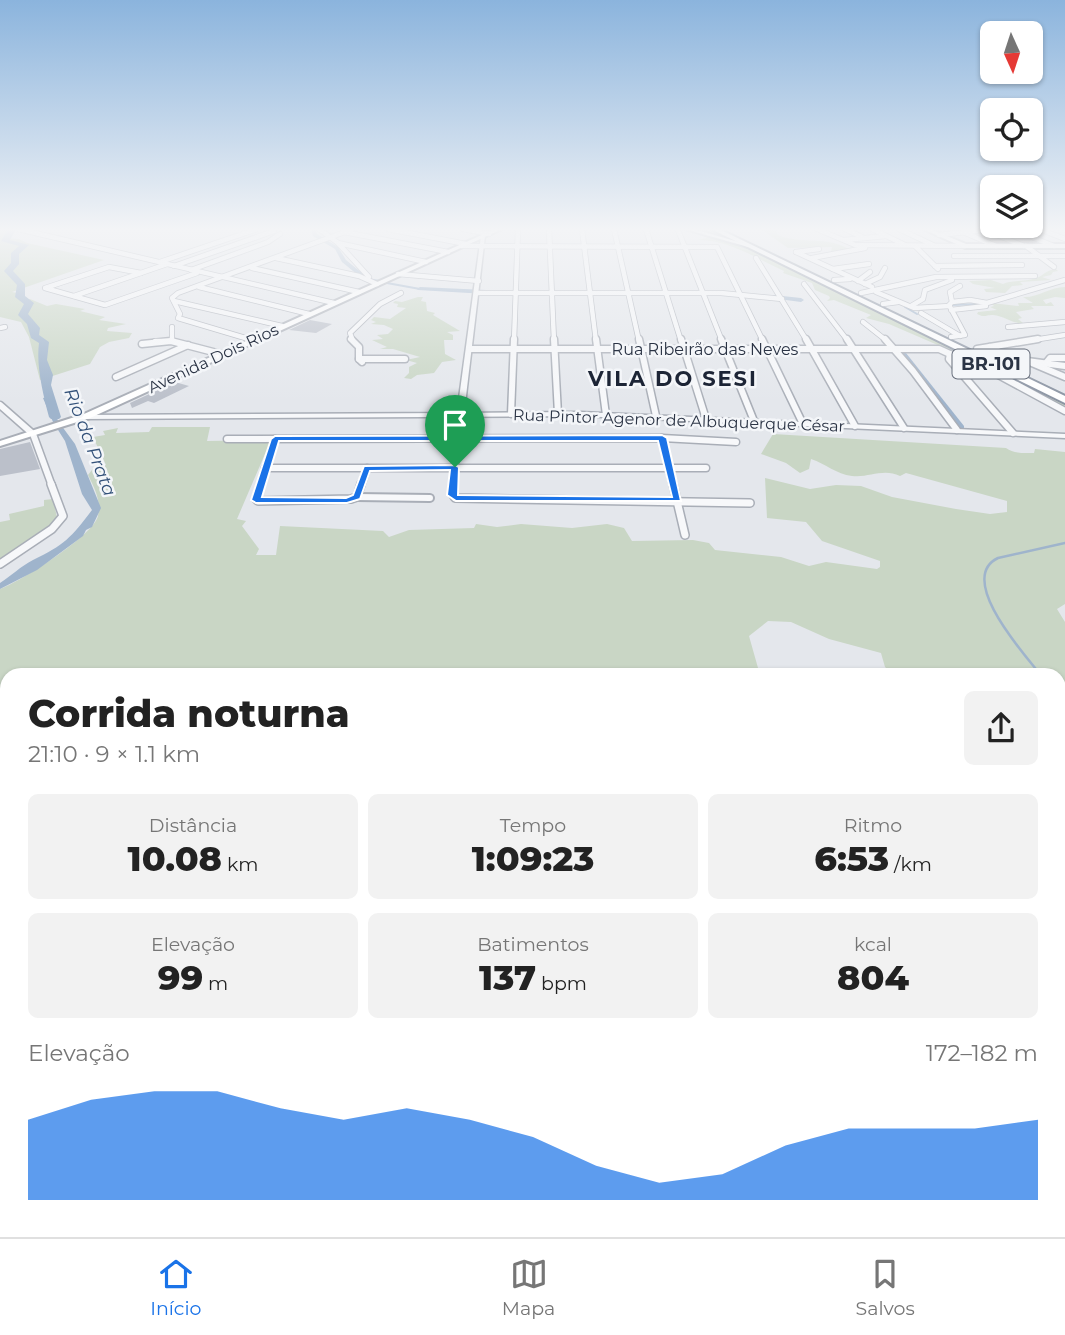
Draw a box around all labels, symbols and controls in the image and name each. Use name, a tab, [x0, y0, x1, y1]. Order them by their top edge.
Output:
north arrow	[980, 21, 1043, 84]
map controls	[980, 21, 1043, 238]
button: locate	[980, 98, 1043, 161]
button: layers	[980, 175, 1043, 238]
street label: Avenida Dois Rios	[145, 320, 282, 397]
street label: Rua Ribeirão das Neves	[612, 340, 799, 359]
road number: BR-101	[953, 350, 1030, 378]
district label: VILA DO SESI	[587, 366, 758, 391]
water label: Rio da Prata	[59, 385, 121, 499]
pin	[425, 395, 485, 467]
street label: Rua Pintor Agenor de Albuquerque César	[513, 405, 845, 436]
icon: arrive	[436, 406, 474, 444]
text: Corrida noturna	[28, 690, 350, 737]
button: share	[964, 691, 1038, 765]
text: 21:10 · 9 × 1.1 km	[28, 740, 200, 768]
text: Distância	[149, 814, 237, 837]
text: Tempo	[500, 814, 566, 837]
text: Ritmo	[844, 814, 902, 837]
text: 10.08	[128, 837, 222, 880]
text: 1:09:23	[472, 837, 594, 880]
text: 6:53	[814, 837, 889, 880]
text: km	[222, 853, 258, 876]
text: /km	[889, 853, 932, 876]
text: Elevação	[151, 933, 235, 956]
text: Batimentos	[477, 933, 589, 956]
text: kcal	[854, 933, 892, 956]
text: 99	[158, 956, 203, 999]
text: 137	[479, 956, 536, 999]
text: 804	[837, 956, 909, 999]
text: m	[203, 972, 228, 995]
text: bpm	[536, 972, 587, 995]
text: Elevação	[28, 1039, 130, 1067]
text: 172–182 m	[926, 1039, 1038, 1067]
tab: Início	[150, 1255, 201, 1320]
tab: Mapa	[502, 1255, 555, 1320]
tab: Salvos	[856, 1255, 915, 1320]

